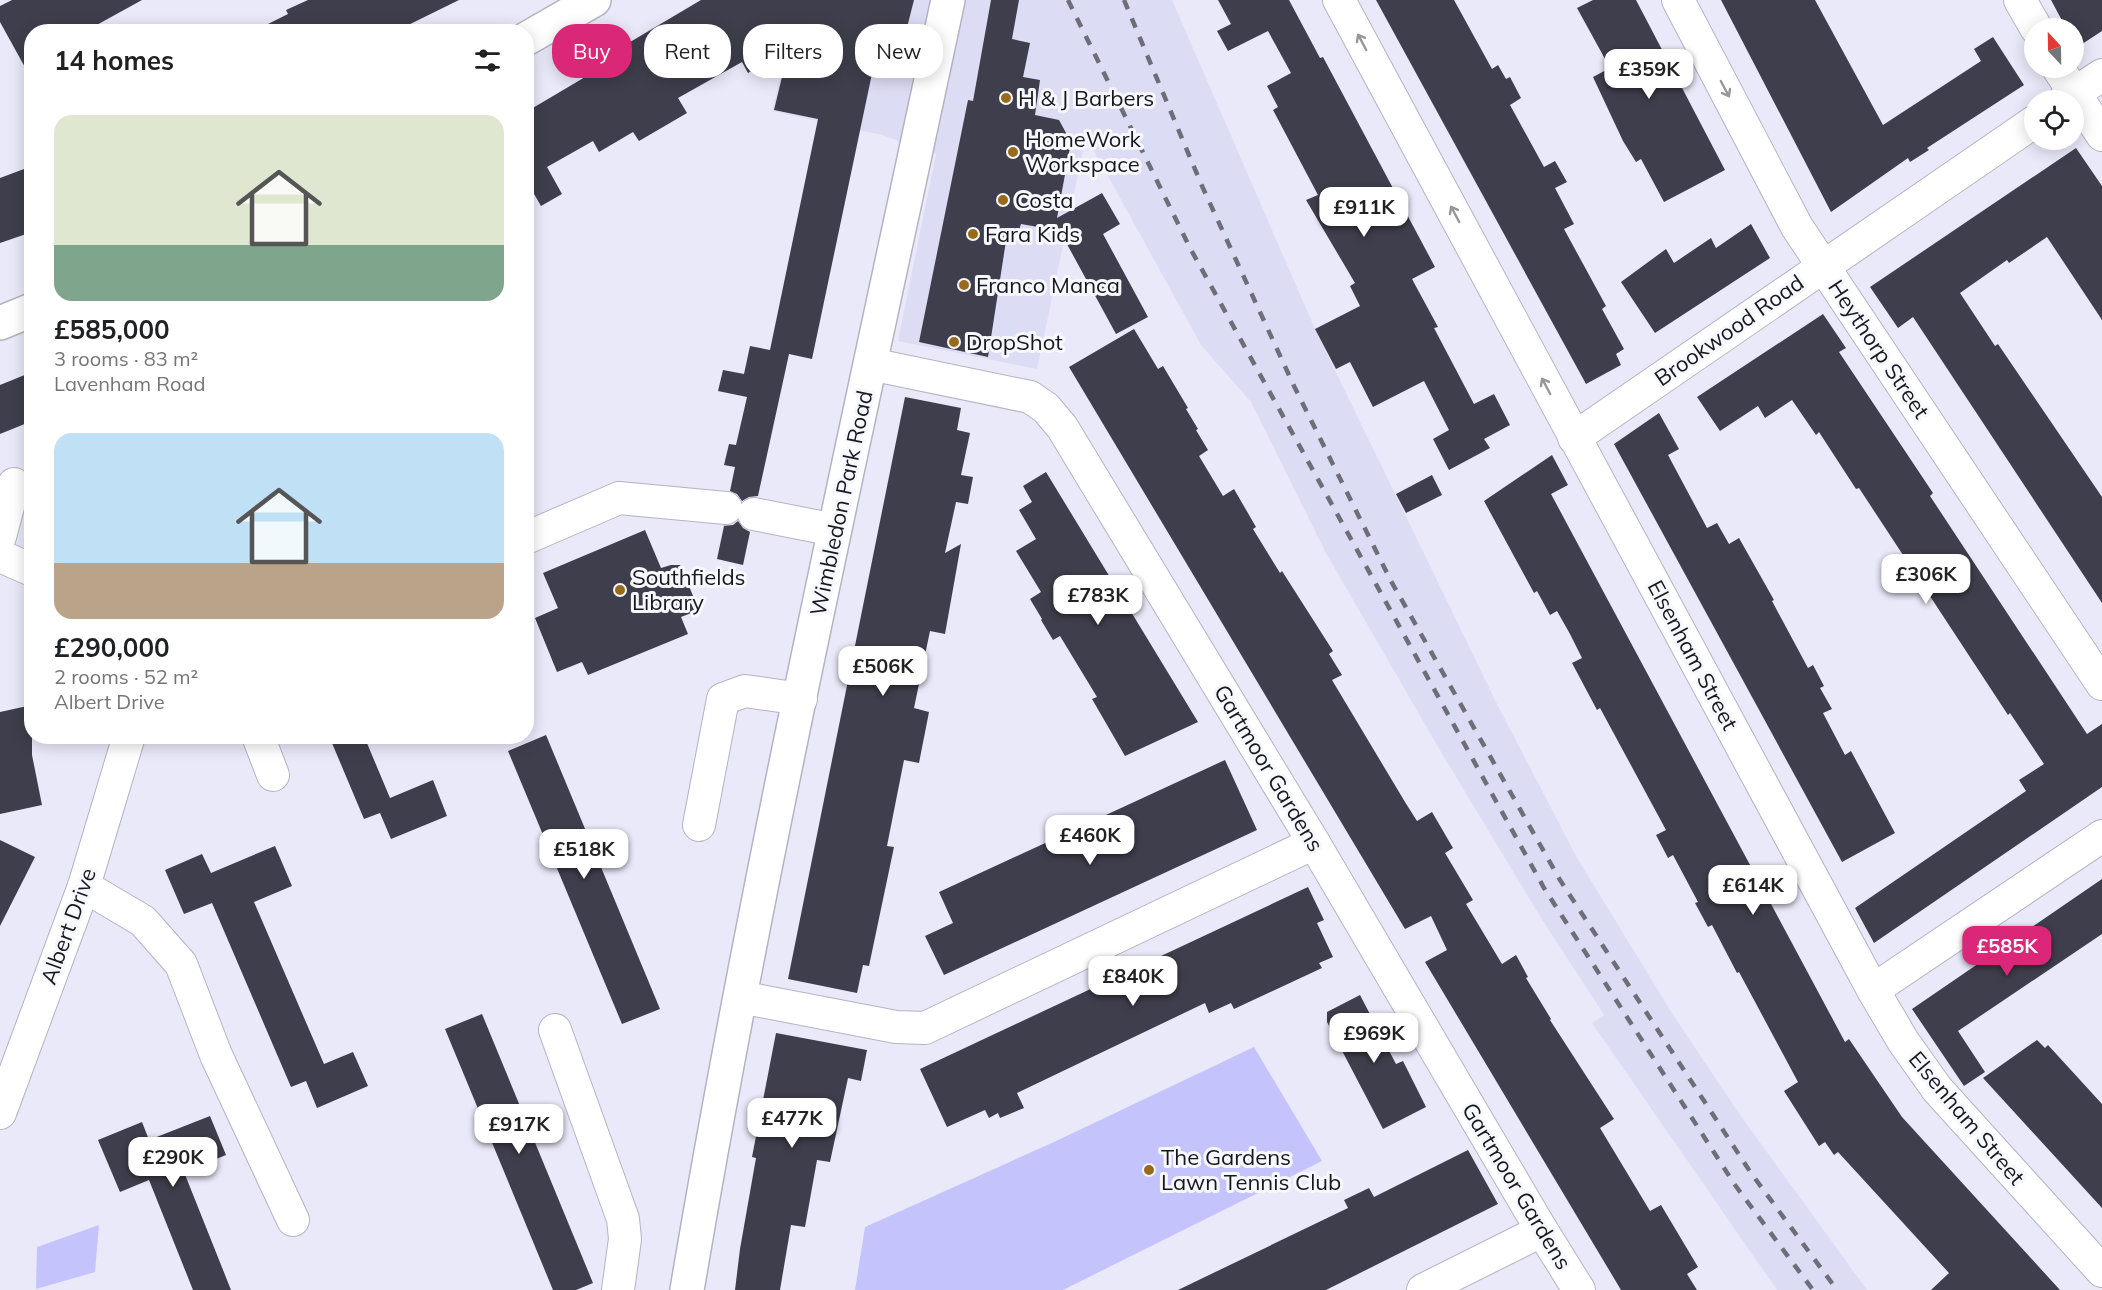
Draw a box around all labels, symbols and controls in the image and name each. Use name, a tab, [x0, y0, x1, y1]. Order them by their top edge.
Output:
north arrow	[2024, 18, 2084, 78]
map controls	[2024, 18, 2084, 150]
chip: Buy	[552, 24, 632, 78]
chip: Rent	[644, 24, 731, 78]
chip: Filters	[743, 24, 843, 78]
chip: New	[855, 24, 943, 78]
one-way arrow	[1356, 34, 1367, 52]
text: 14 homes	[54, 44, 174, 77]
icon: filters	[471, 44, 504, 77]
pin: £359K	[1607, 49, 1691, 100]
text: £359K	[1618, 56, 1680, 81]
one-way arrow	[1719, 80, 1731, 97]
place label: H & J Barbers	[1018, 84, 1154, 112]
button: locate	[2024, 90, 2084, 150]
marker: H & J Barbers	[999, 91, 1013, 105]
place label: HomeWork Workspace	[1025, 125, 1141, 178]
marker: HomeWork Workspace	[1006, 145, 1020, 159]
icon: home	[225, 154, 333, 262]
place label: Costa	[1015, 186, 1074, 214]
pin: £911K	[1322, 187, 1406, 238]
marker: Costa	[996, 193, 1010, 207]
text: £911K	[1333, 194, 1395, 219]
one-way arrow	[1449, 206, 1461, 223]
place label: Fara Kids	[985, 220, 1080, 248]
marker: Fara Kids	[966, 227, 980, 241]
street label: Brookwood Road	[1649, 268, 1809, 392]
place label: Franco Manca	[976, 271, 1120, 299]
street label: Heythorp Street	[1822, 274, 1936, 424]
marker: Franco Manca	[957, 278, 971, 292]
text: £585,000	[54, 313, 170, 346]
place label: DropShot	[966, 328, 1063, 356]
marker: DropShot	[947, 335, 961, 349]
text: 3 rooms · 83 m²	[54, 346, 198, 371]
text: Lavenham Road	[54, 371, 205, 396]
one-way arrow	[1540, 378, 1551, 396]
street label: Wimbledon Park Road	[803, 388, 879, 618]
icon: home	[225, 472, 333, 580]
pin: £306K	[1884, 554, 1968, 605]
text: £306K	[1895, 561, 1957, 586]
place label: Southfields Library	[632, 563, 746, 616]
pin: £783K	[1056, 575, 1140, 626]
street label: Elsenham Street	[1642, 575, 1744, 735]
text: £783K	[1067, 582, 1129, 607]
marker: Southfields Library	[613, 583, 627, 597]
text: £290,000	[54, 631, 170, 664]
pin: £506K	[841, 646, 925, 697]
text: £506K	[852, 653, 914, 678]
text: 2 rooms · 52 m²	[54, 664, 198, 689]
street label: Gartmoor Gardens	[1208, 679, 1330, 857]
text: Albert Drive	[54, 689, 165, 714]
pin: £460K	[1048, 815, 1132, 866]
text: £460K	[1059, 822, 1121, 847]
pin: £518K	[542, 829, 626, 880]
text: £518K	[553, 836, 615, 861]
street label: Albert Drive	[34, 864, 102, 988]
pin: £614K	[1711, 865, 1795, 916]
text: £614K	[1722, 872, 1784, 897]
pin: £585K	[1965, 926, 2049, 977]
text: £585K	[1976, 933, 2038, 958]
pin: £840K	[1091, 956, 1175, 1007]
text: £840K	[1102, 963, 1164, 988]
pin: £969K	[1332, 1013, 1416, 1064]
text: £969K	[1343, 1020, 1405, 1045]
street label: Elsenham Street	[1903, 1045, 2031, 1191]
street label: Gartmoor Gardens	[1456, 1097, 1578, 1275]
pin: £477K	[750, 1098, 834, 1149]
pin: £917K	[477, 1104, 561, 1155]
text: £477K	[761, 1105, 823, 1130]
text: £917K	[488, 1111, 550, 1136]
pin: £290K	[131, 1137, 215, 1188]
place label: The Gardens Lawn Tennis Club	[1161, 1143, 1341, 1196]
text: £290K	[142, 1144, 204, 1169]
marker: The Gardens Lawn Tennis Club	[1142, 1163, 1156, 1177]

